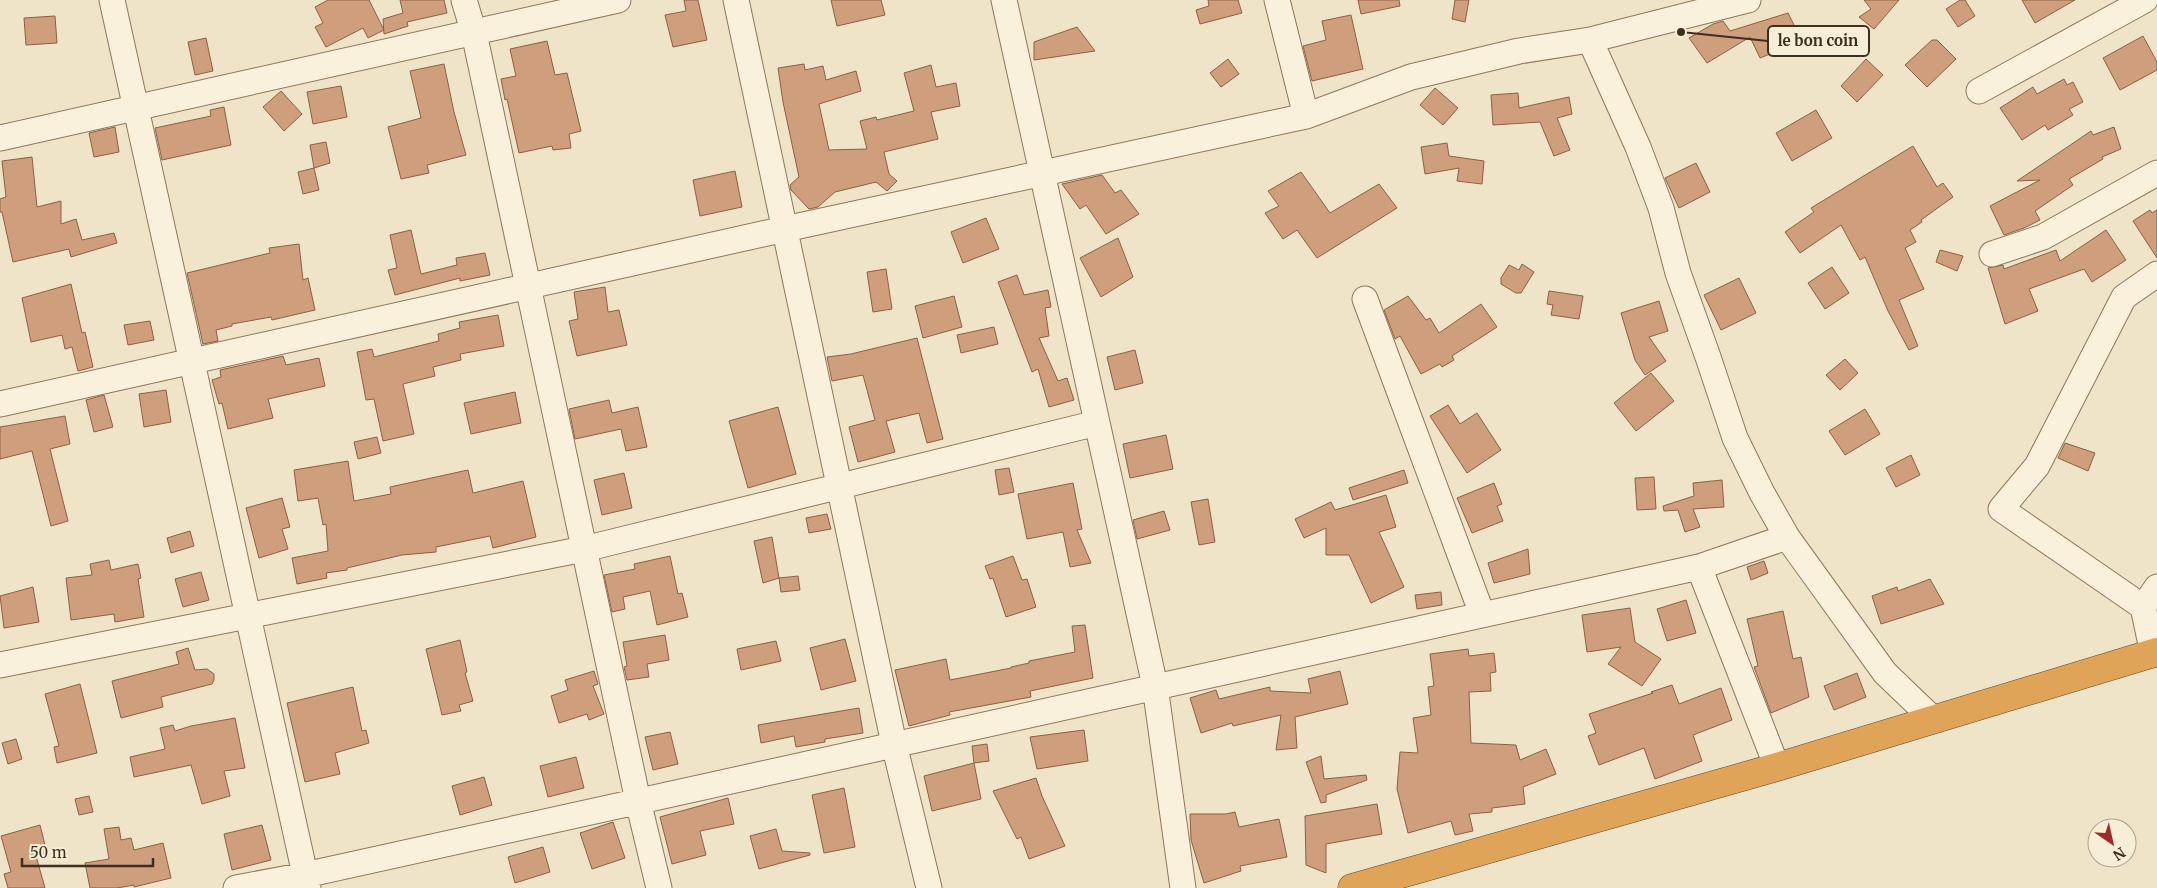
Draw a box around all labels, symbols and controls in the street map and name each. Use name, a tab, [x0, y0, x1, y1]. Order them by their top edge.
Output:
callout: le bon coin	[1768, 26, 1869, 56]
text: le bon coin	[1778, 31, 1858, 50]
north arrow	[2087, 818, 2137, 868]
scale bar	[22, 836, 154, 868]
text: 50 m	[30, 843, 67, 862]
text: N	[2110, 843, 2129, 864]

